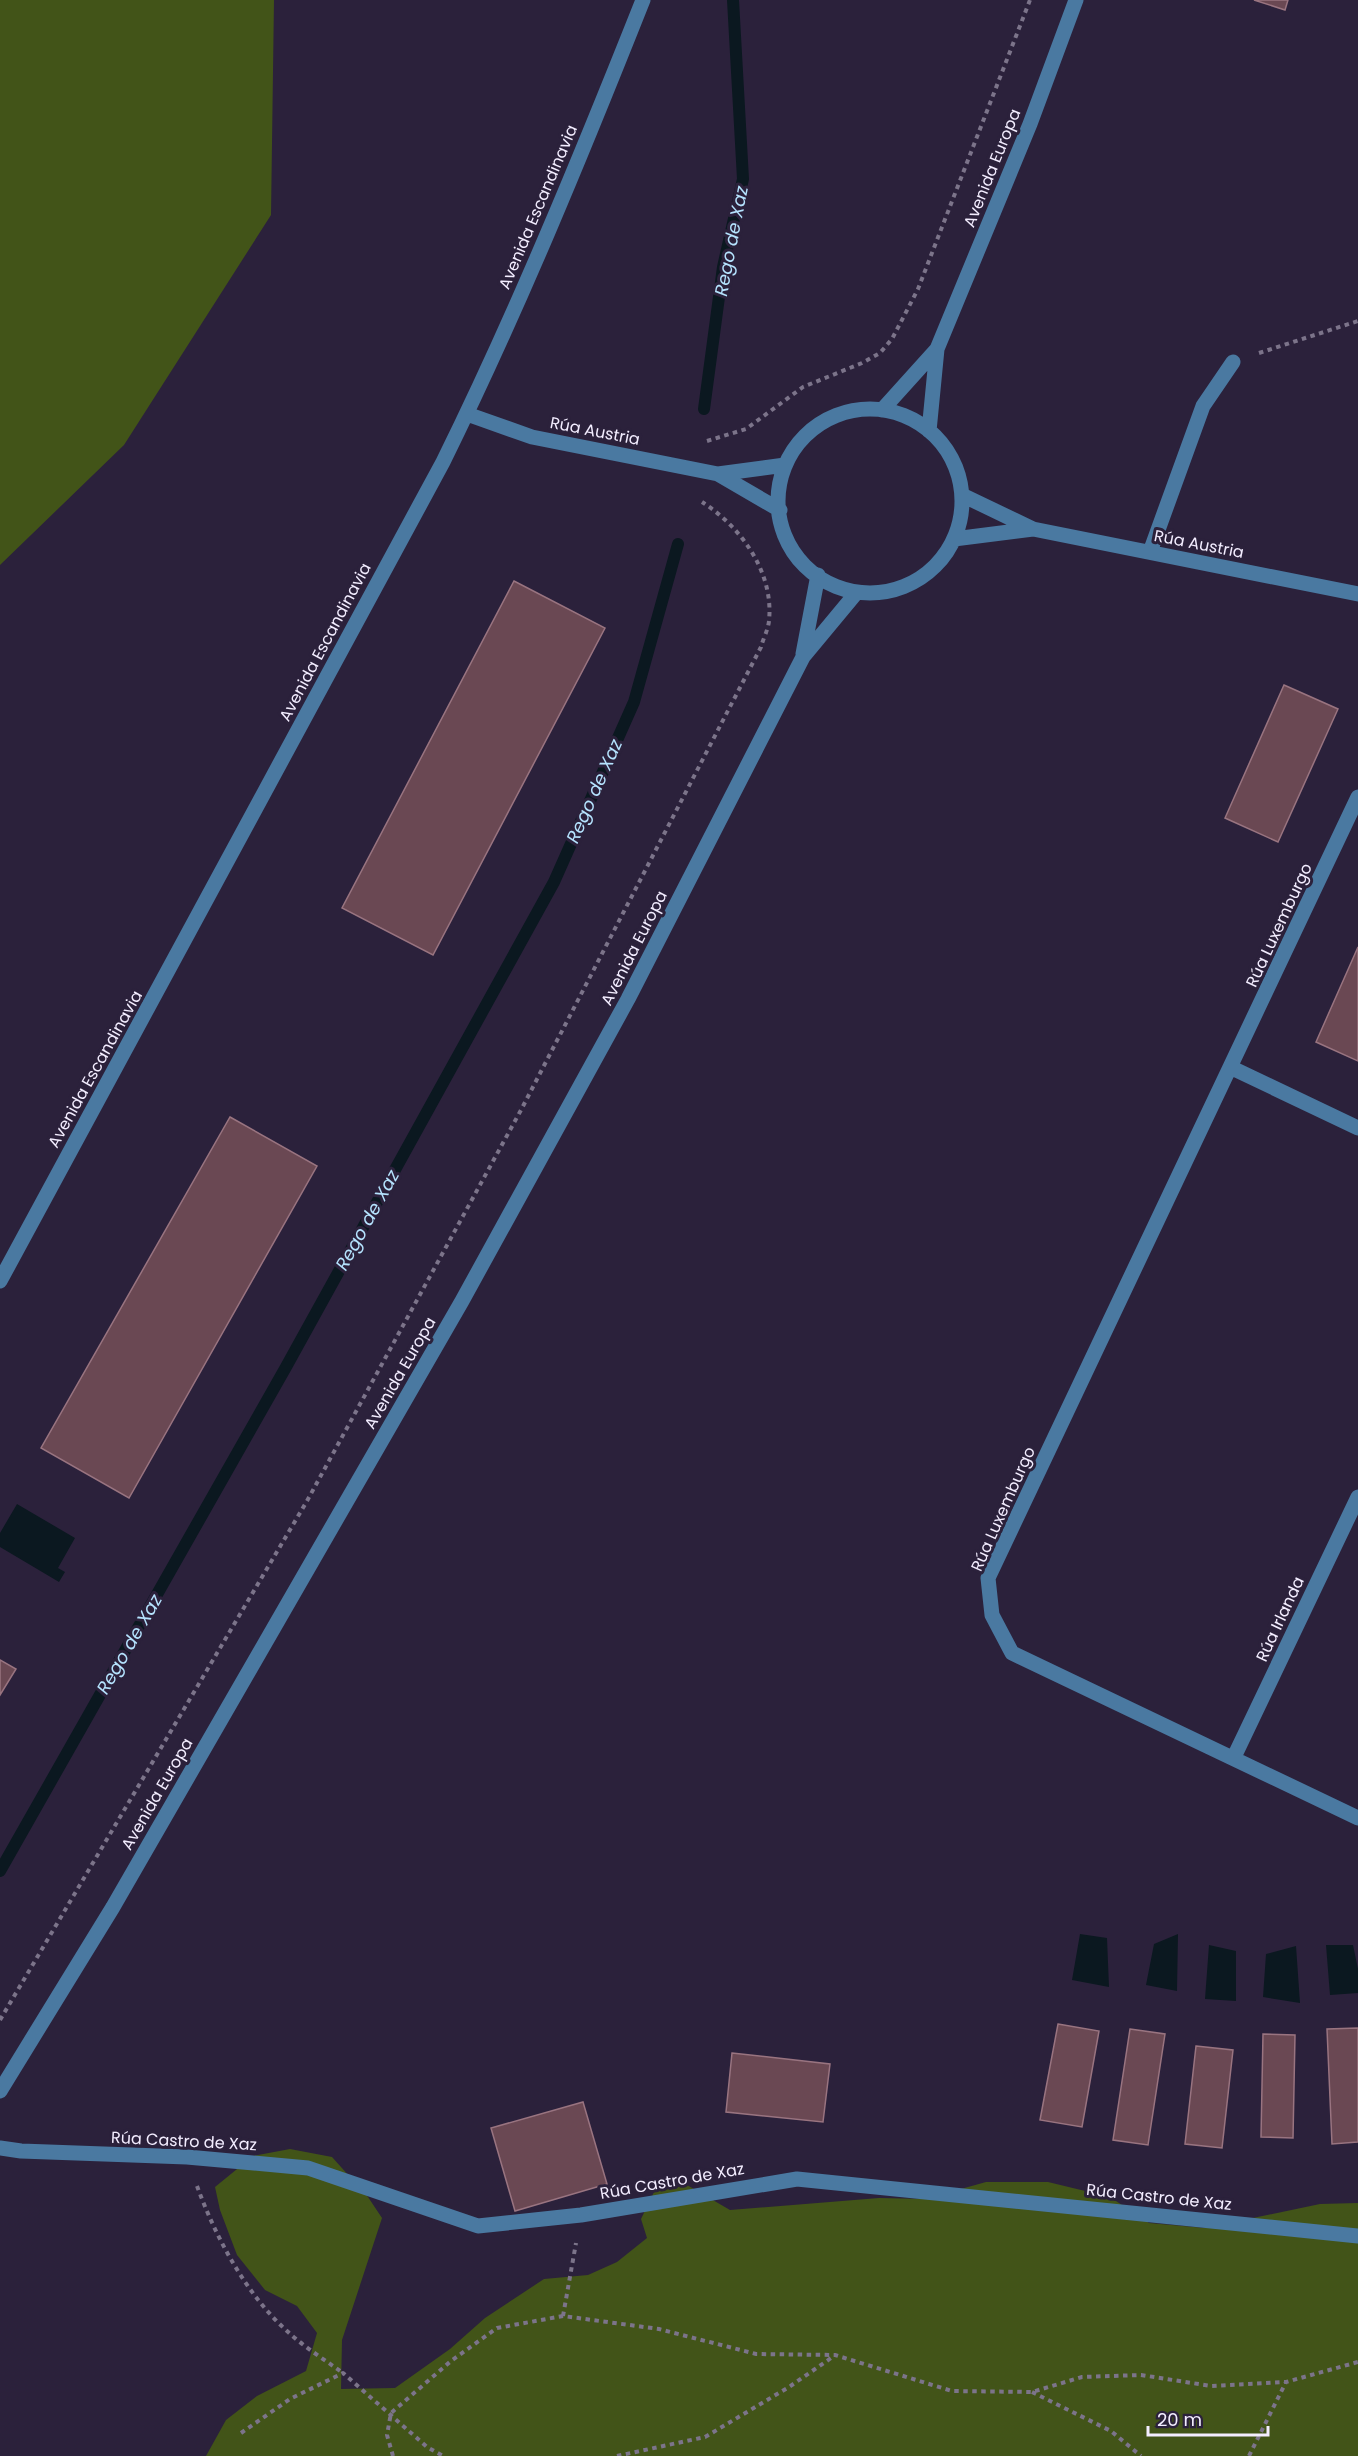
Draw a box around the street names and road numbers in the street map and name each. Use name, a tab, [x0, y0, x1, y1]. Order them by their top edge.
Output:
street label: Avenida Europa	[958, 105, 1026, 231]
street label: Avenida Escandinavia	[493, 121, 583, 293]
street label: Rúa Austria	[548, 411, 642, 451]
street label: Rúa Austria	[1152, 524, 1246, 564]
street label: Avenida Escandinavia	[273, 559, 377, 725]
street label: Rúa Luxemburgo	[1240, 859, 1318, 991]
street label: Avenida Europa	[595, 887, 673, 1009]
street label: Avenida Escandinavia	[42, 986, 148, 1152]
street label: Avenida Europa	[359, 1313, 441, 1433]
street label: Rúa Luxemburgo	[965, 1443, 1041, 1575]
street label: Rúa Irlanda	[1250, 1573, 1310, 1665]
street label: Avenida Europa	[116, 1734, 198, 1854]
street label: Rúa Castro de Xaz	[111, 2126, 257, 2156]
street label: Rúa Castro de Xaz	[598, 2157, 746, 2205]
street label: Rúa Castro de Xaz	[1085, 2178, 1233, 2216]

